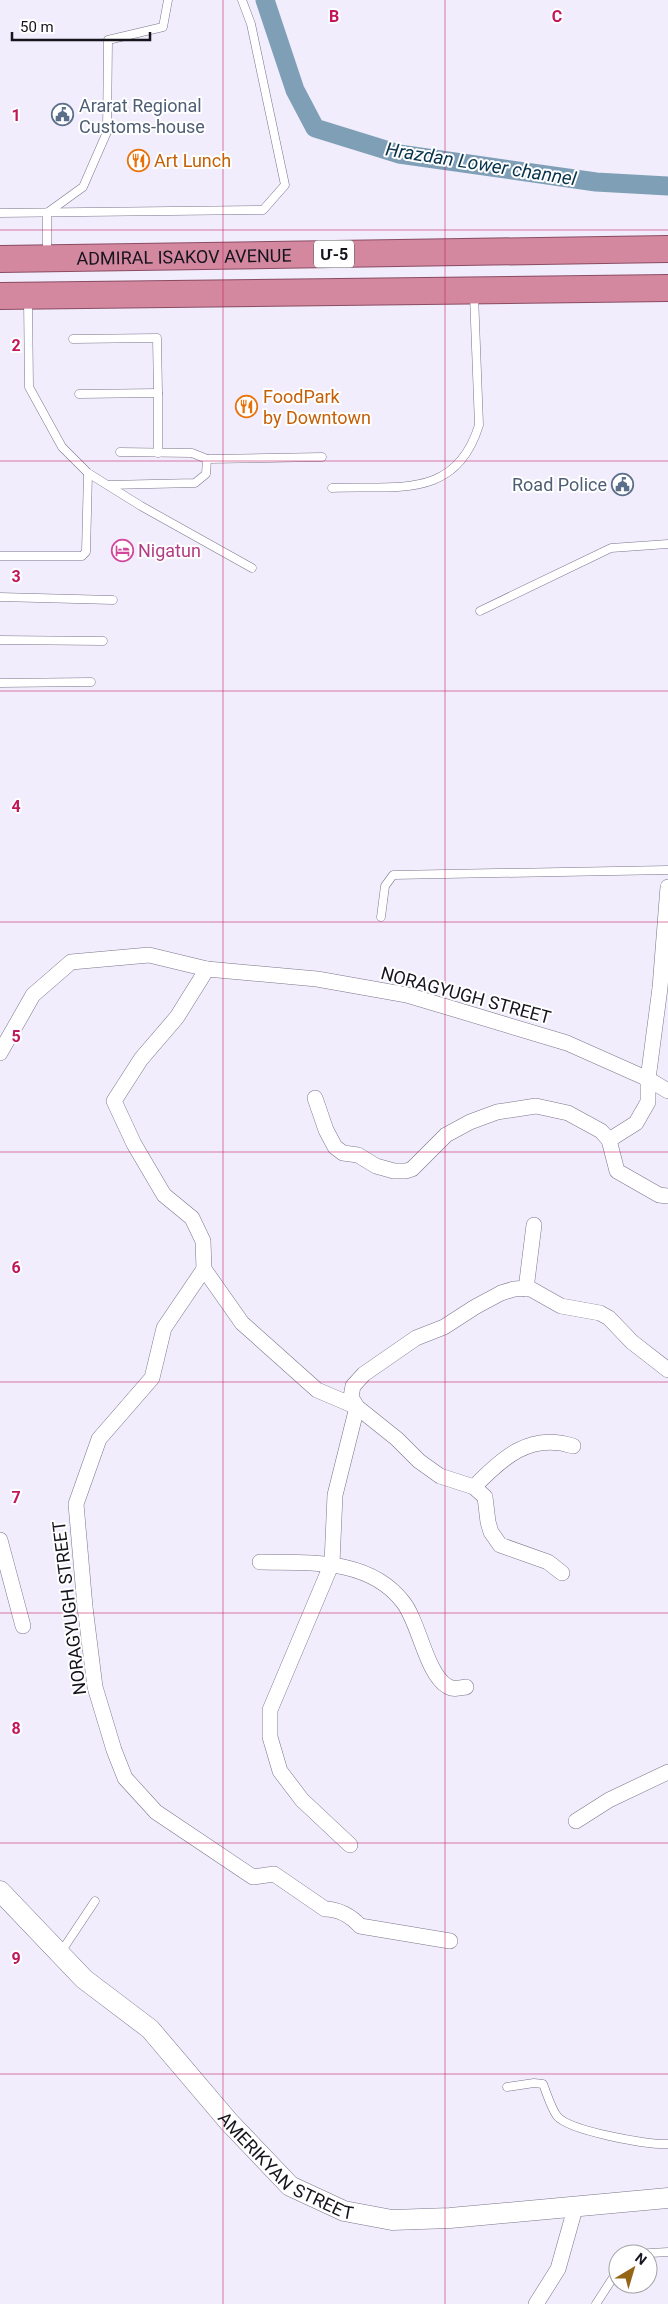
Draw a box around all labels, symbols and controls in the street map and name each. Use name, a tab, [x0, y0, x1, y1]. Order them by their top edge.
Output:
text: B	[329, 7, 339, 26]
text: C	[552, 7, 562, 26]
scale bar	[12, 10, 150, 42]
text: 50 m	[20, 18, 54, 36]
place label: Ararat Regional Customs-house	[79, 95, 205, 137]
public building icon: Ararat Regional Customs-house	[51, 103, 75, 127]
text: 1	[11, 106, 21, 125]
water label: Hrazdan Lower channel	[384, 138, 578, 191]
restaurant icon: Art Lunch	[126, 148, 150, 172]
place label: Art Lunch	[154, 150, 231, 171]
road number: Մ-5	[314, 240, 354, 268]
street label: ADMIRAL ISAKOV AVENUE	[76, 244, 292, 268]
text: 2	[11, 336, 21, 355]
place label: FoodPark by Downtown	[263, 386, 371, 428]
restaurant icon: FoodPark by Downtown	[235, 394, 259, 418]
public building icon: Road Police	[611, 472, 635, 496]
place label: Road Police	[512, 474, 607, 495]
hotel icon: Nigatun	[110, 538, 134, 562]
place label: Nigatun	[138, 540, 201, 561]
text: 3	[11, 567, 21, 586]
text: 4	[11, 797, 21, 816]
street label: NORAGYUGH STREET	[379, 962, 554, 1028]
text: 5	[11, 1027, 21, 1046]
text: 6	[11, 1258, 21, 1277]
text: 7	[11, 1488, 21, 1507]
street label: NORAGYUGH STREET	[48, 1519, 90, 1696]
text: 8	[11, 1719, 21, 1738]
text: 9	[11, 1949, 21, 1968]
street label: AMERIKYAN STREET	[214, 2107, 356, 2223]
north arrow	[608, 2244, 658, 2294]
text: N	[632, 2249, 650, 2268]

